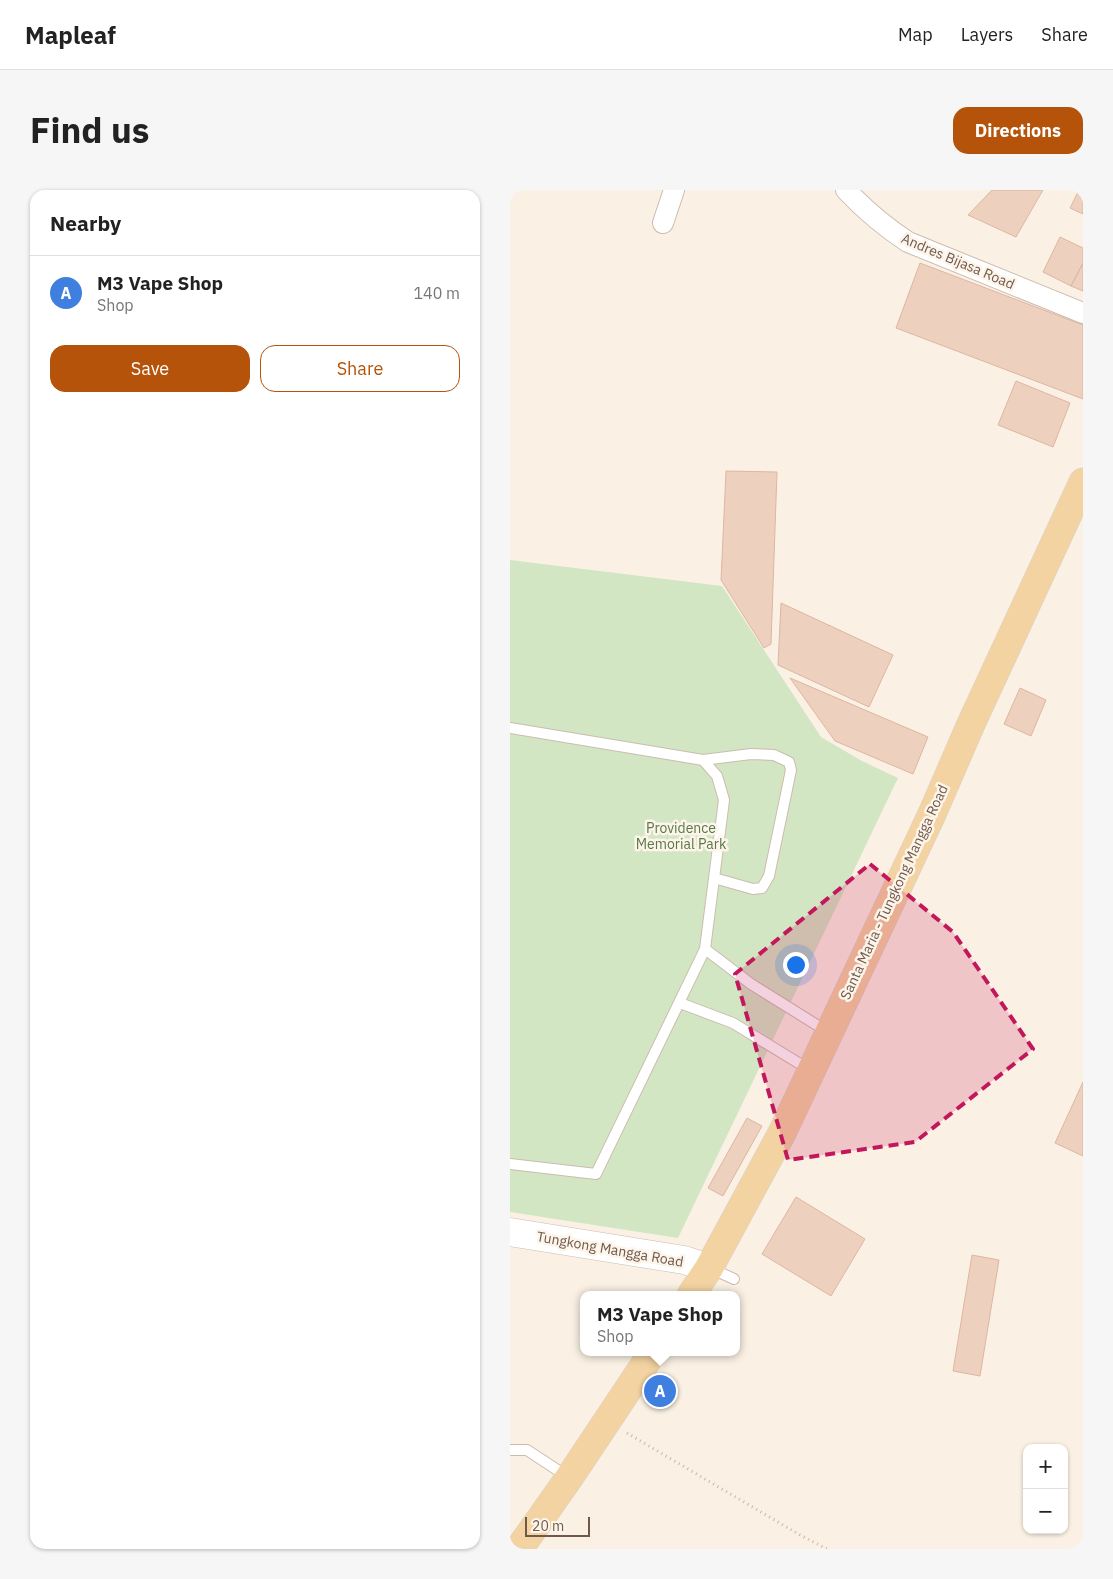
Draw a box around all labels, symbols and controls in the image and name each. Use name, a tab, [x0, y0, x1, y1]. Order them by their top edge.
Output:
text: Mapleaf	[25, 19, 116, 51]
text: Map	[898, 23, 933, 46]
text: Layers	[961, 23, 1013, 46]
text: Share	[1041, 23, 1088, 46]
text: Find us	[30, 107, 149, 153]
button: Directions	[953, 107, 1083, 154]
text: Nearby	[50, 209, 121, 237]
street label: Andres Bijasa Road	[899, 229, 1017, 293]
text: M3 Vape Shop	[97, 271, 223, 295]
text: A	[61, 283, 71, 303]
text: 140 m	[413, 283, 460, 303]
text: Shop	[97, 295, 134, 315]
button: Save	[50, 345, 250, 392]
button: Share	[260, 345, 460, 392]
street label: Santa Maria - Tungkong Mangga Road	[836, 782, 952, 1002]
park label: Providence Memorial Park	[636, 819, 727, 853]
your location	[783, 952, 809, 978]
street label: Tungkong Mangga Road	[535, 1227, 685, 1271]
popup	[580, 1291, 740, 1356]
text: M3 Vape Shop	[597, 1302, 723, 1326]
text: Shop	[597, 1326, 634, 1346]
pin: A	[644, 1372, 676, 1410]
map controls	[1023, 1444, 1068, 1534]
button: +	[1023, 1444, 1068, 1489]
button: −	[1023, 1489, 1068, 1534]
scale bar	[525, 1514, 590, 1537]
text: 20 m	[532, 1517, 564, 1535]

